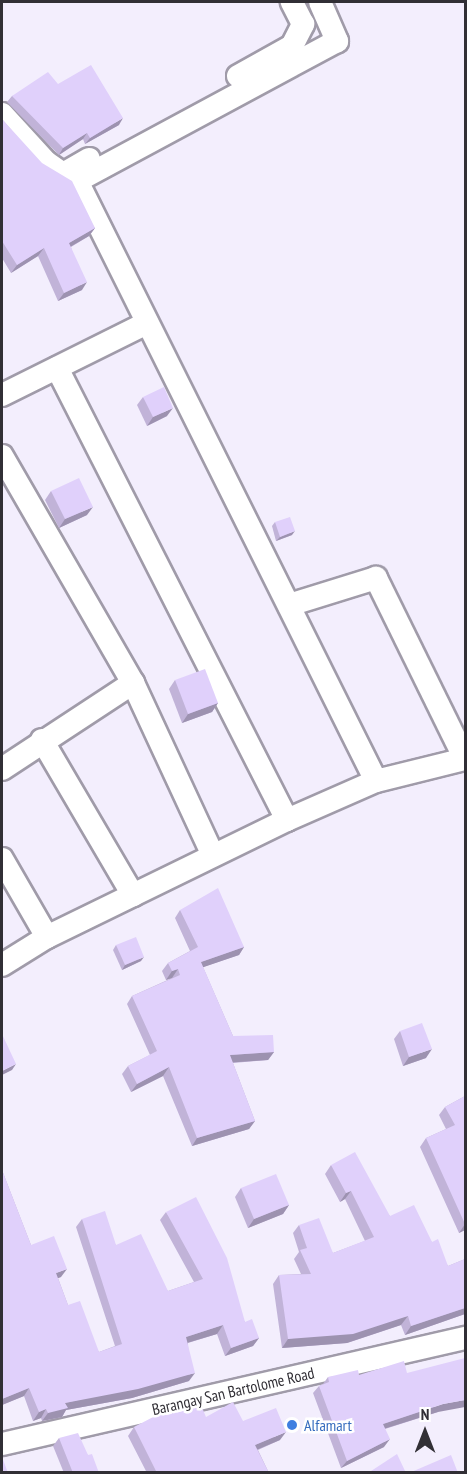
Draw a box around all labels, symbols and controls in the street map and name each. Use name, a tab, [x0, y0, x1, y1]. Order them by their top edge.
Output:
street label: Barangay San Bartolome Road	[150, 1363, 316, 1419]
north arrow	[395, 1402, 455, 1462]
text: N	[421, 1404, 429, 1424]
place label: Alfamart	[304, 1415, 352, 1435]
marker: Alfamart	[285, 1418, 299, 1432]

